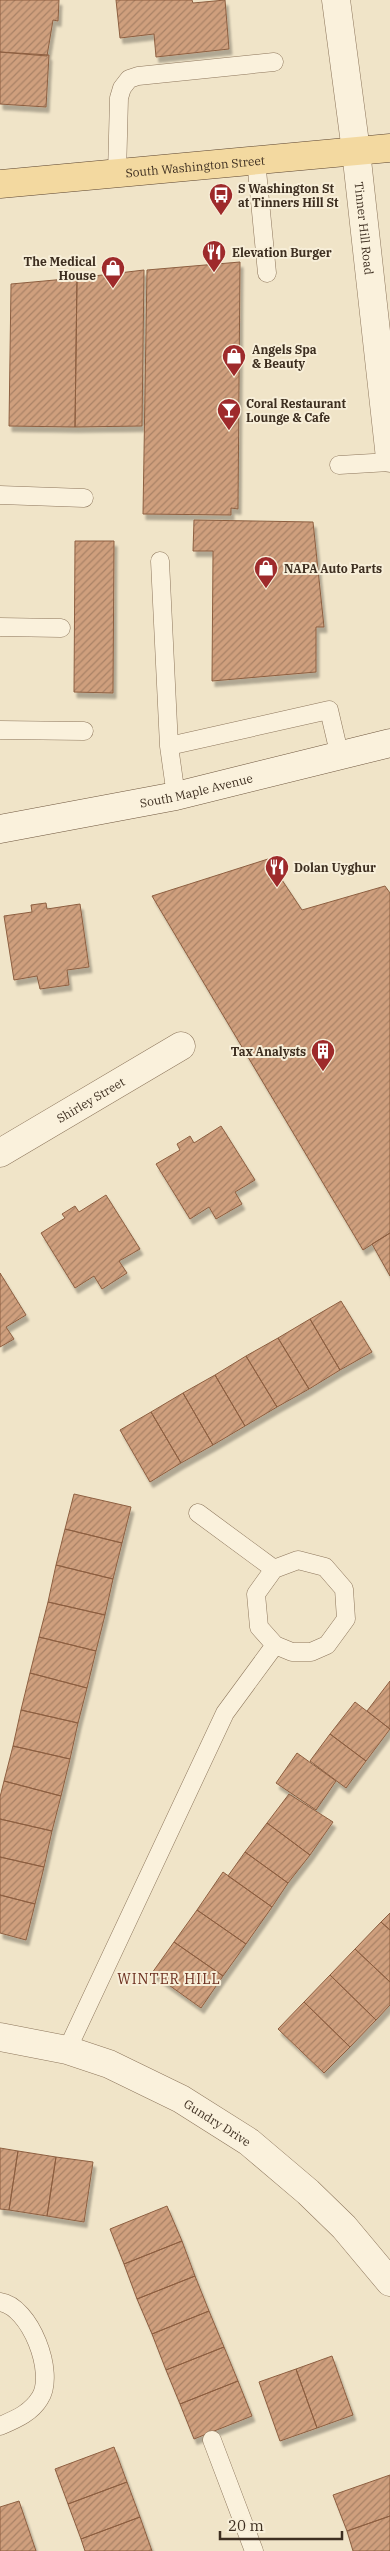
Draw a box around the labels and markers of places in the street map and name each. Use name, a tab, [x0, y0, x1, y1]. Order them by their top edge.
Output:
place label: S Washington St at Tinners Hill St	[238, 181, 339, 210]
bus stop icon: S Washington St at Tinners Hill St	[208, 182, 234, 216]
restaurant icon: Elevation Burger	[201, 239, 227, 273]
place label: Elevation Burger	[232, 245, 332, 260]
place label: The Medical House	[24, 254, 96, 283]
shop icon: The Medical House	[100, 255, 126, 289]
place label: Angels Spa & Beauty	[252, 342, 317, 371]
shop icon: Angels Spa & Beauty	[221, 343, 247, 377]
place label: Coral Restaurant Lounge & Cafe	[246, 396, 346, 425]
bar icon: Coral Restaurant Lounge & Cafe	[216, 397, 242, 431]
shop icon: NAPA Auto Parts	[253, 555, 279, 589]
place label: NAPA Auto Parts	[284, 561, 382, 576]
restaurant icon: Dolan Uyghur	[264, 854, 290, 888]
place label: Dolan Uyghur	[294, 860, 376, 875]
building icon: Tax Analysts	[310, 1038, 336, 1072]
place label: Tax Analysts	[231, 1044, 306, 1059]

